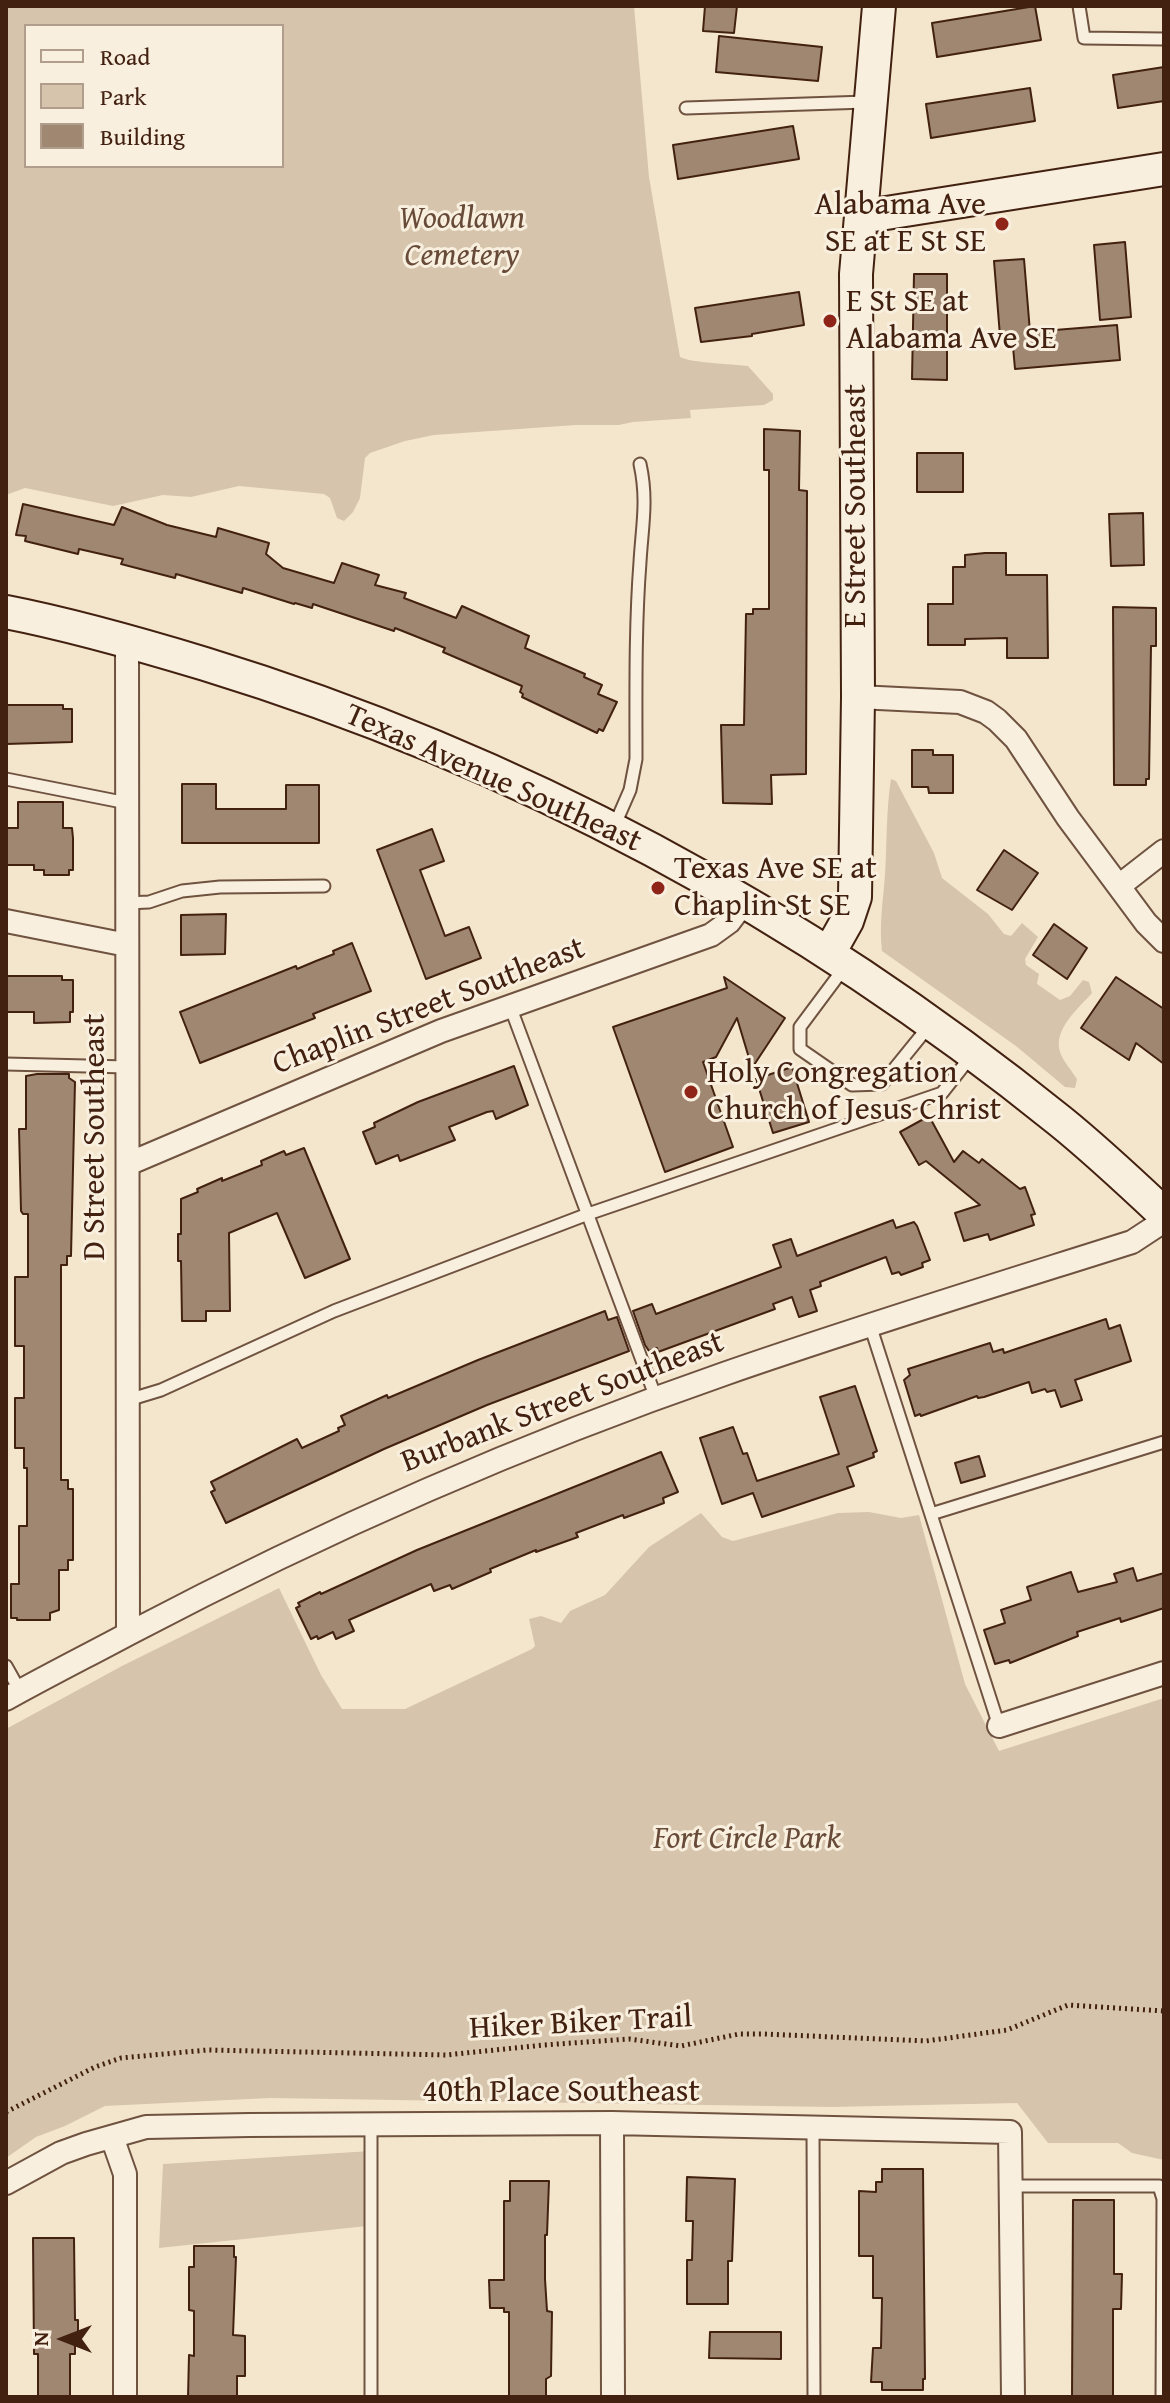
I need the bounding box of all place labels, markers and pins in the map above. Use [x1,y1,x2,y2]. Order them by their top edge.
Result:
place label: Alabama Ave SE at E St SE [814,187,986,262]
marker: Alabama Ave SE at E St SE [993,215,1011,233]
place label: E St SE at Alabama Ave SE [846,284,1056,359]
marker: E St SE at Alabama Ave SE [821,312,839,330]
place label: Texas Ave SE at Chaplin St SE [674,851,877,926]
marker: Texas Ave SE at Chaplin St SE [649,879,667,897]
place label: Holy Congregation Church of Jesus Christ [707,1055,1001,1130]
marker: Holy Congregation Church of Jesus Christ [682,1083,700,1101]

